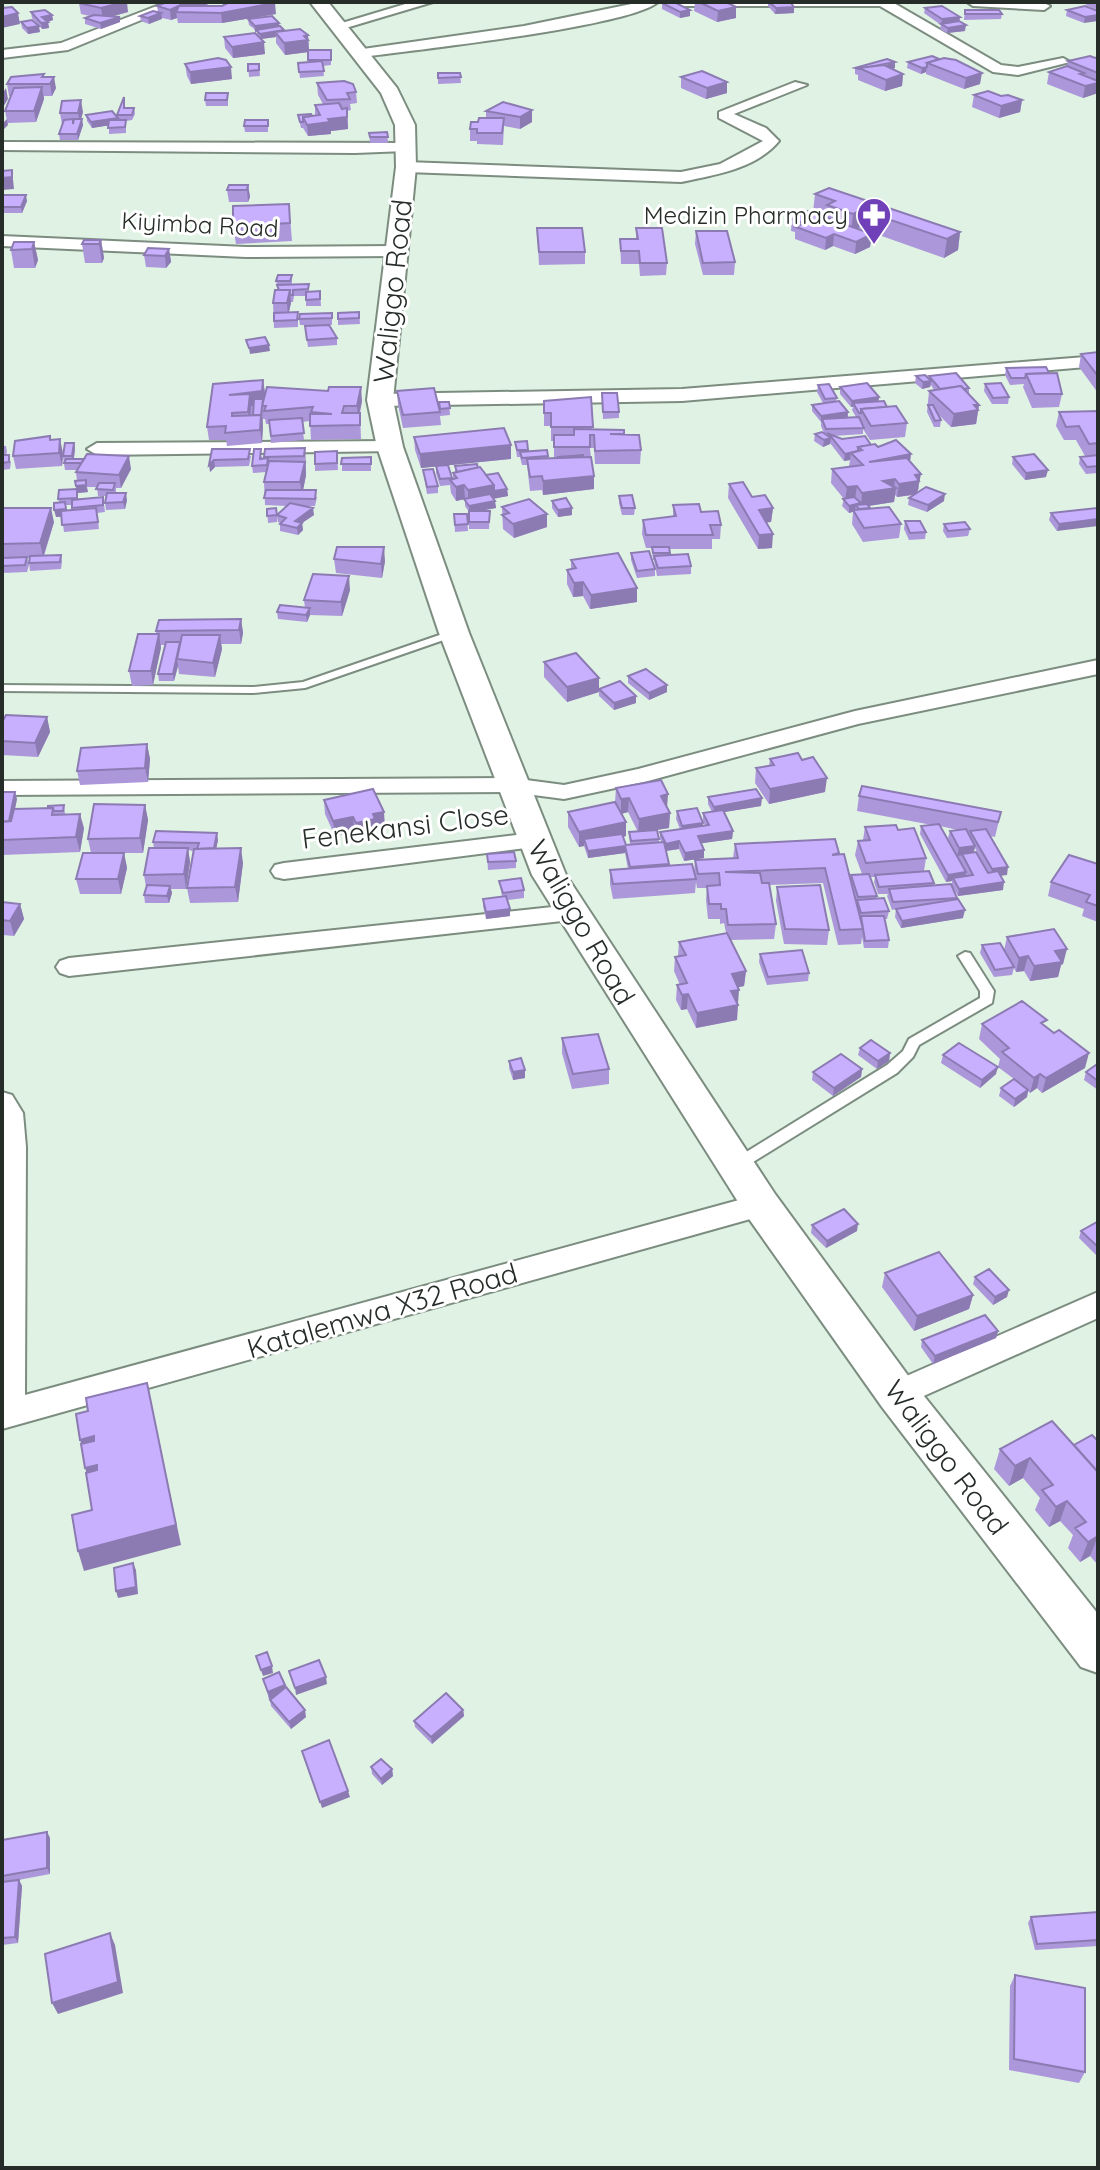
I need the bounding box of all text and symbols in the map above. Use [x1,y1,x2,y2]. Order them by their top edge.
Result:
pharmacy icon: Medizin Pharmacy [855,196,893,246]
street label: Waliggo Road [365,197,419,385]
place label: Medizin Pharmacy [644,200,848,230]
street label: Kiyimba Road [121,205,279,243]
street label: Fenekansi Close [299,796,511,856]
street label: Waliggo Road [521,833,643,1011]
street label: Katalemwa X32 Road [243,1255,521,1365]
street label: Waliggo Road [877,1373,1017,1541]

